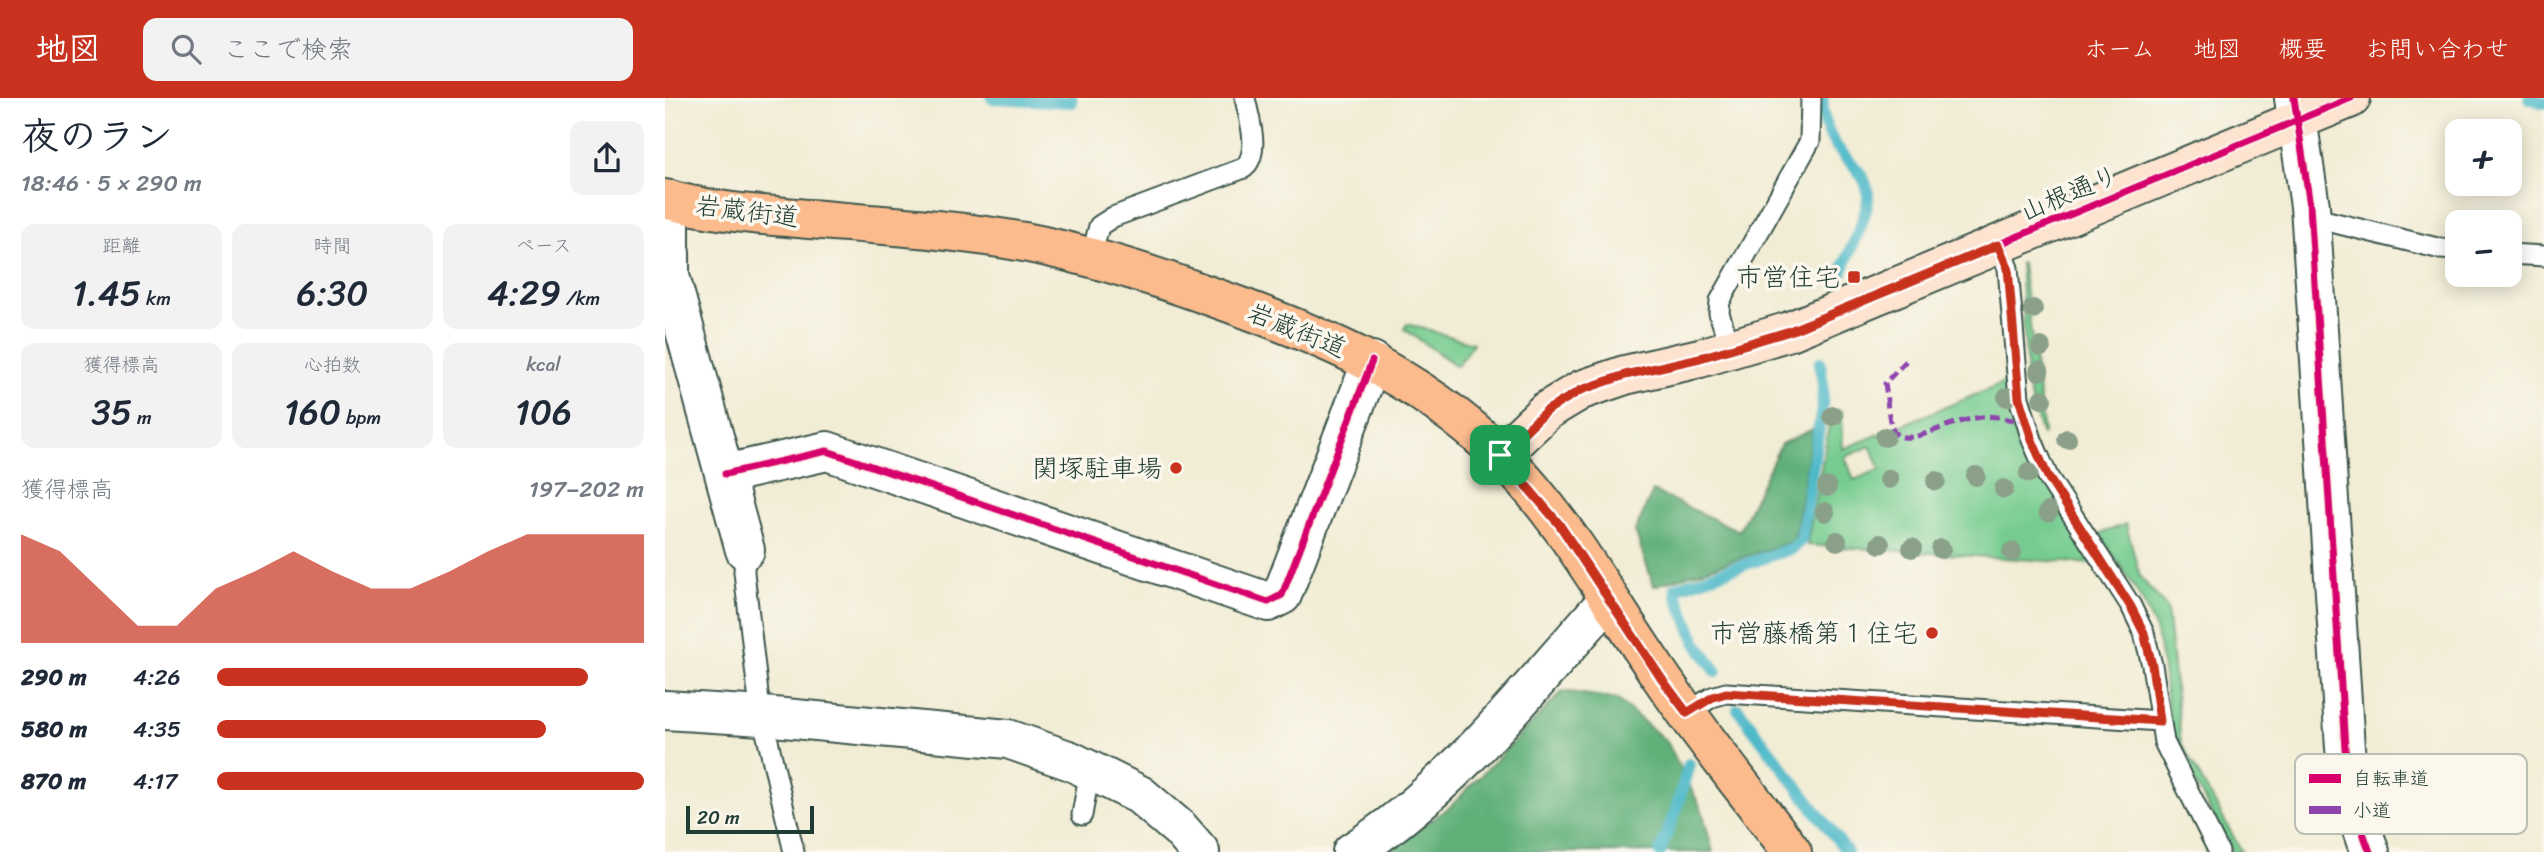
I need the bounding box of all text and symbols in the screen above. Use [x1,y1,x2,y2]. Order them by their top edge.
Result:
search box [143,18,633,81]
text: 地図 [35,20,101,78]
text: ここで検索 [223,26,353,72]
text: ホーム [2084,28,2155,70]
text: 地図 [2193,28,2241,70]
text: 概要 [2279,28,2327,70]
text: お問い合わせ [2365,28,2509,70]
icon: search [167,30,205,68]
text: 夜のラン [21,103,173,170]
map controls [2445,119,2522,287]
button: + [2445,119,2522,196]
button: share [570,121,644,195]
street label: 山根通り [2012,152,2126,234]
text: 18:46 · 5 × 290 m [21,163,202,204]
street label: 岩蔵街道 [693,182,801,240]
button: − [2445,210,2522,287]
text: 距離 [102,229,141,262]
text: 時間 [313,229,352,262]
text: ペース [516,229,571,262]
place label: 市営住宅 [1736,254,1840,300]
text: 1.45 [72,262,141,324]
text: 6:30 [297,262,368,324]
text: 4:29 [487,262,561,324]
marker: 市営住宅 [1846,269,1862,285]
text: km [141,282,171,315]
text: /km [561,282,600,315]
street label: 岩蔵街道 [1240,289,1354,371]
text: 獲得標高 [83,348,160,381]
text: 心拍数 [304,348,361,381]
text: kcal [526,348,561,381]
text: 35 [91,381,132,443]
text: 160 [284,381,341,443]
text: 106 [515,381,572,443]
text: m [132,401,152,434]
text: bpm [341,401,381,434]
pin [1470,425,1530,485]
icon: arrive [1481,436,1519,474]
place label: 関塚駐車場 [1032,445,1162,491]
marker: 関塚駐車場 [1168,460,1184,476]
text: 獲得標高 [21,469,113,510]
text: 197–202 m [529,469,644,510]
place label: 市営藤橋第１住宅 [1710,610,1918,656]
marker: 市営藤橋第１住宅 [1924,625,1940,641]
text: 290 m [21,657,87,698]
text: 4:26 [133,657,181,698]
text: 580 m [21,709,87,750]
text: 4:35 [133,709,181,750]
legend [2295,754,2527,834]
text: 870 m [21,761,86,802]
text: 4:17 [133,761,177,802]
text: 自転車道 [2353,762,2429,795]
text: 小道 [2353,794,2391,827]
text: 20 m [697,801,740,834]
scale bar [686,803,814,835]

